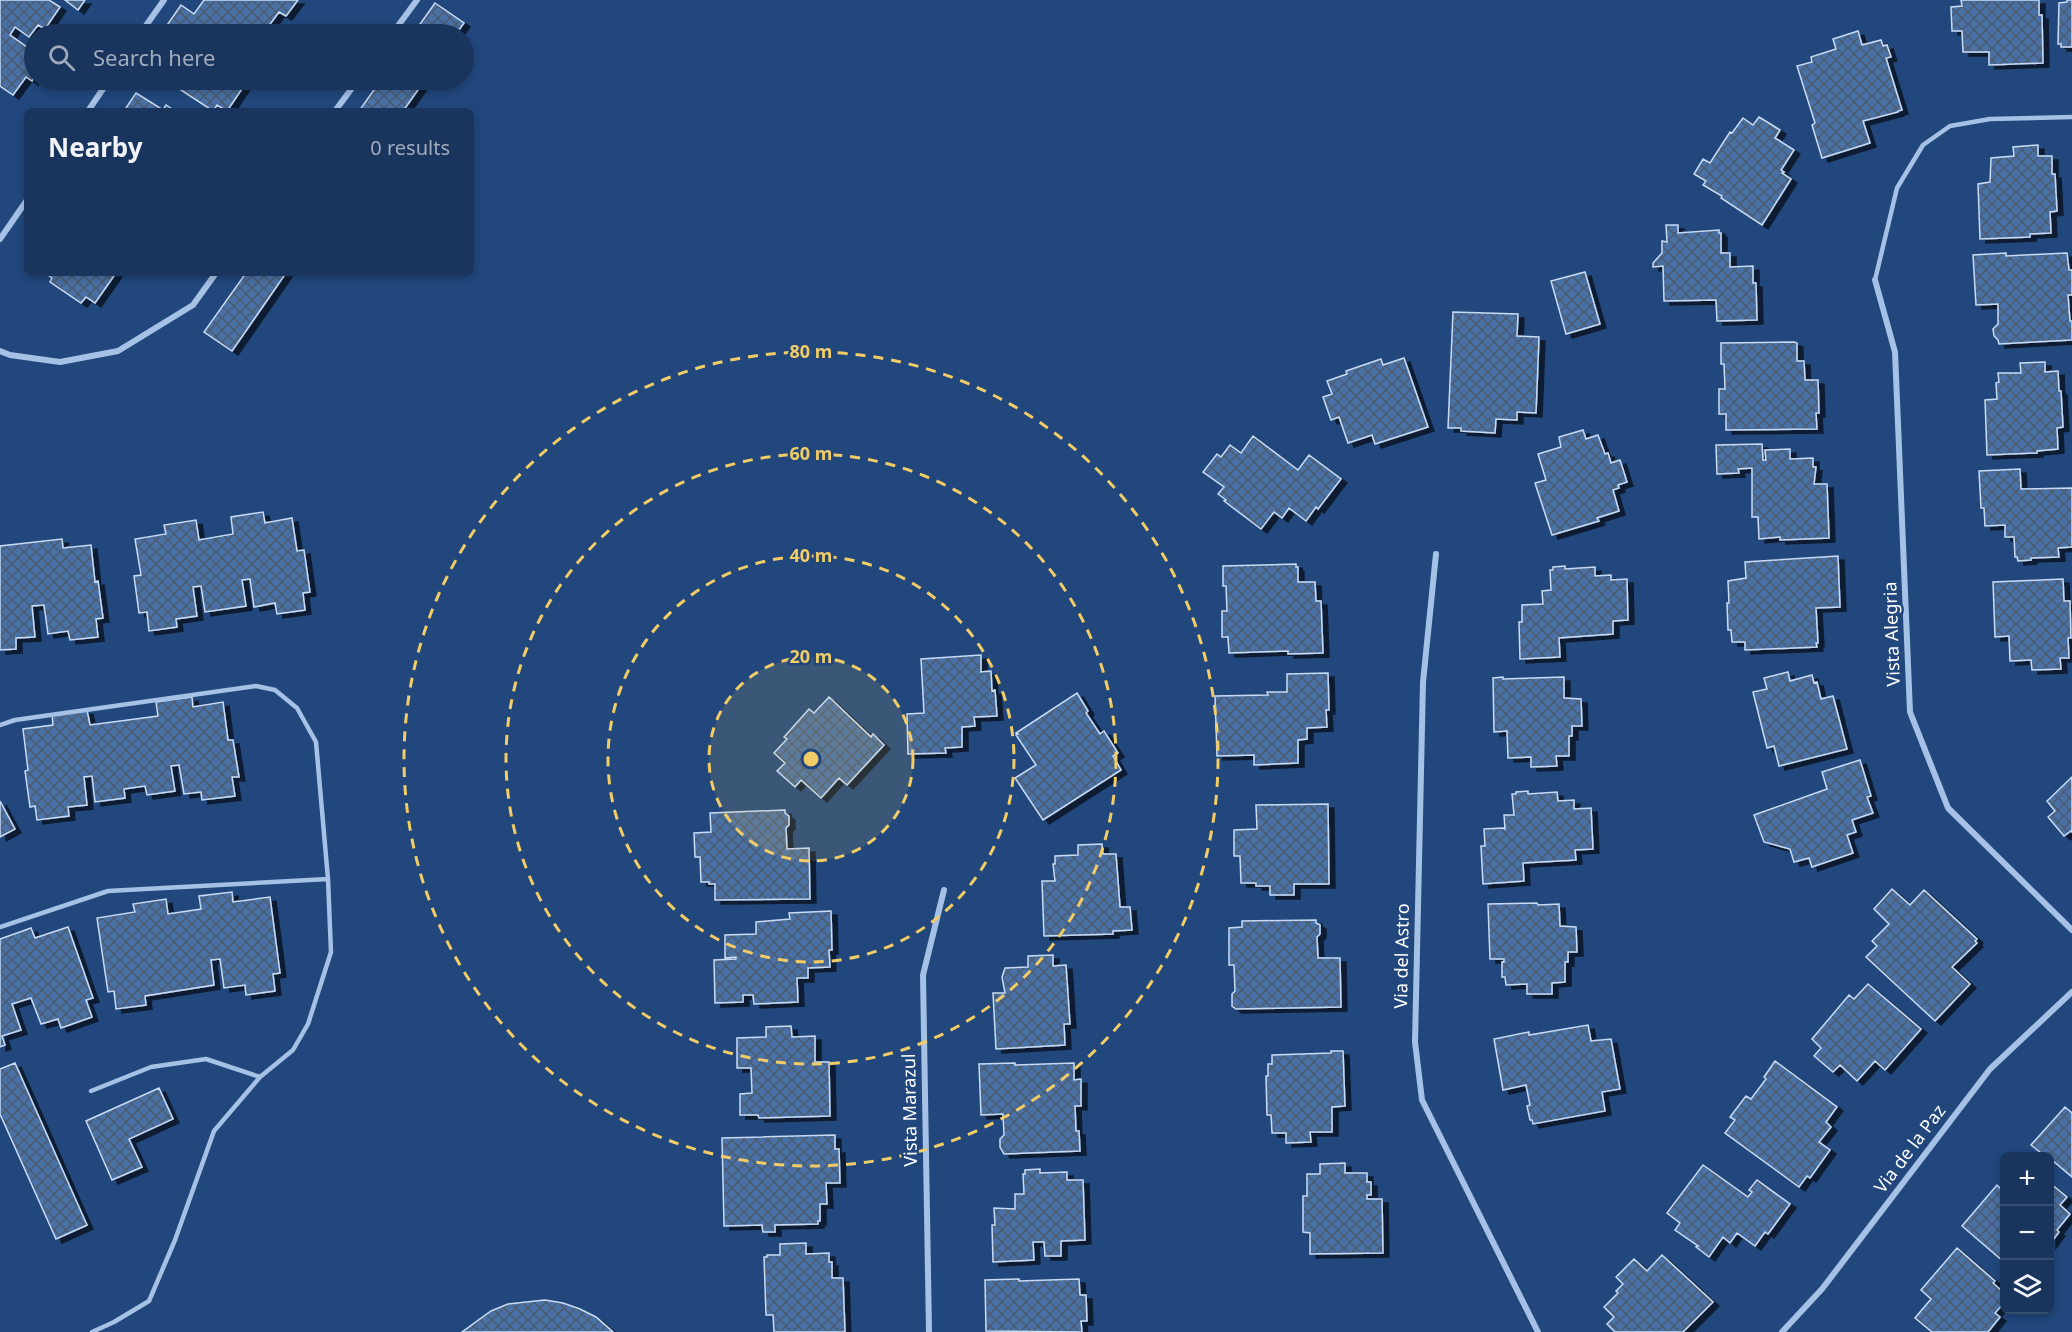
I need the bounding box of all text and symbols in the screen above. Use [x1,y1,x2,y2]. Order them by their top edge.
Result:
search box [24,24,474,90]
icon: search [45,41,78,74]
text: Search here [93,42,215,72]
text: Nearby [48,129,143,165]
text: 0 results [370,134,450,161]
text: 80 m [790,339,832,363]
text: 60 m [790,441,832,465]
text: 40 m [790,543,832,567]
street label: Vista Alegria [1877,581,1905,687]
text: 20 m [790,644,832,668]
centre of rings [801,749,821,769]
street label: Via del Astro [1388,903,1414,1009]
street label: Vista Marazul [896,1053,922,1167]
street label: Via de la Paz [1868,1099,1950,1198]
map controls [2000,1152,2054,1314]
button: + [2000,1152,2054,1206]
button: − [2000,1206,2054,1260]
button: layers [2000,1260,2054,1314]

